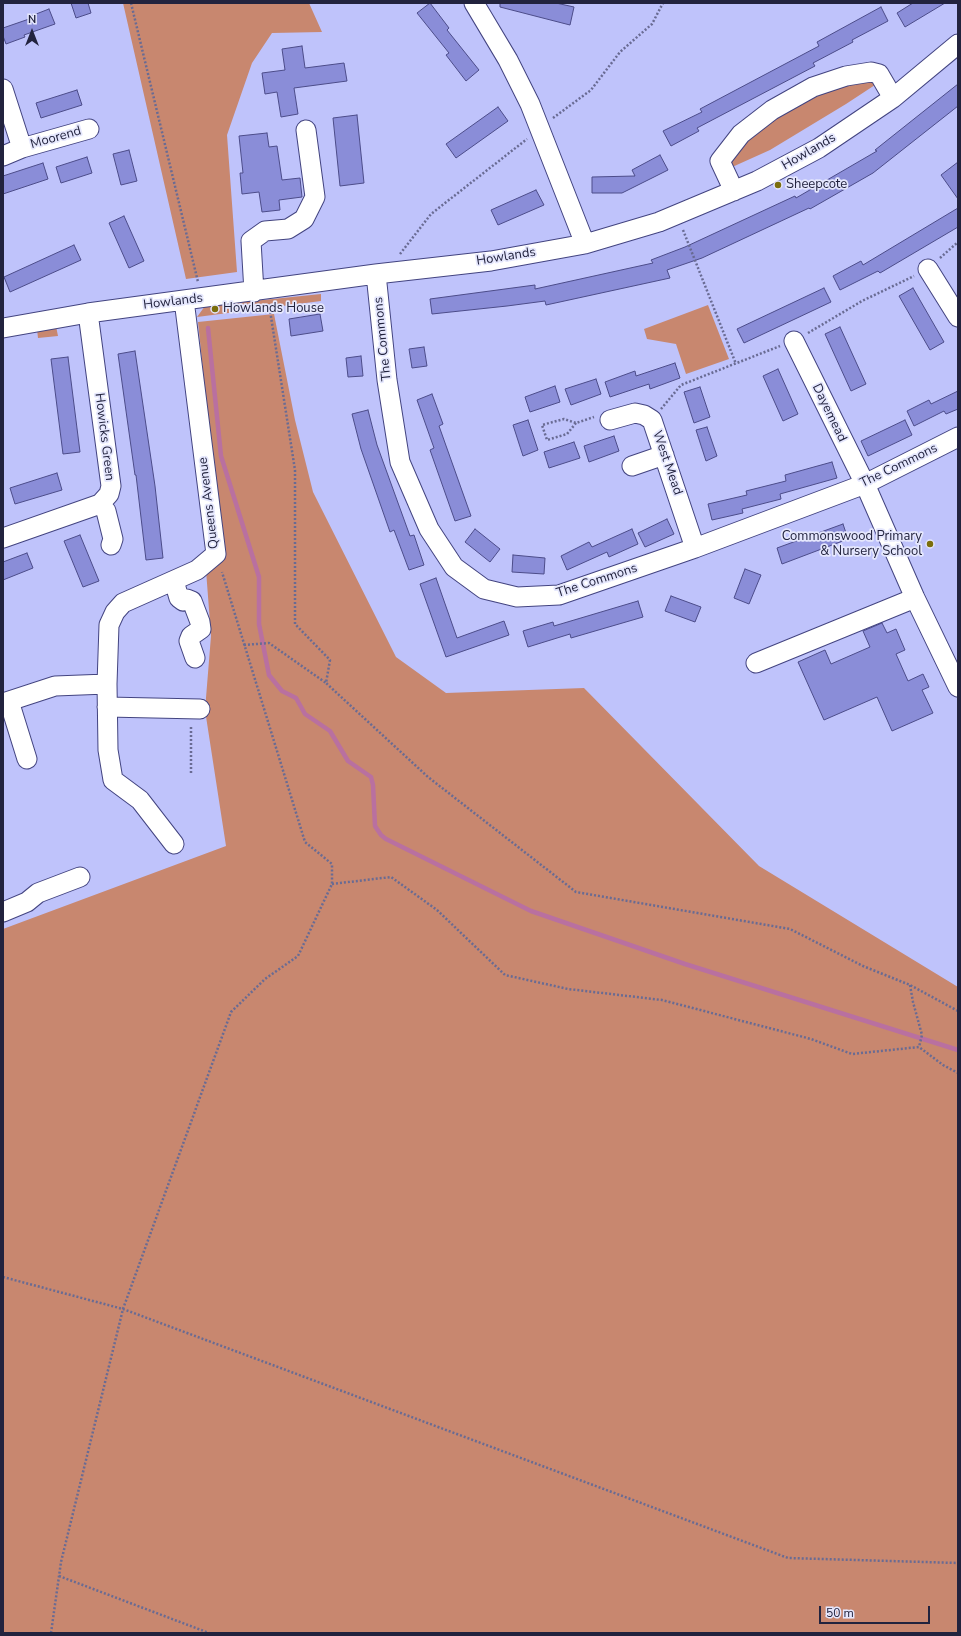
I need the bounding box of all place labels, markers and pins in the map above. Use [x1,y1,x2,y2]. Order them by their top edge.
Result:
place label: Sheepcote [786,177,847,193]
marker: Sheepcote [773,180,783,190]
place label: Howlands House [223,301,324,317]
marker: Howlands House [210,304,220,314]
place label: Commonswood Primary & Nursery School [782,529,922,560]
marker: Commonswood Primary & Nursery School [925,539,935,549]

